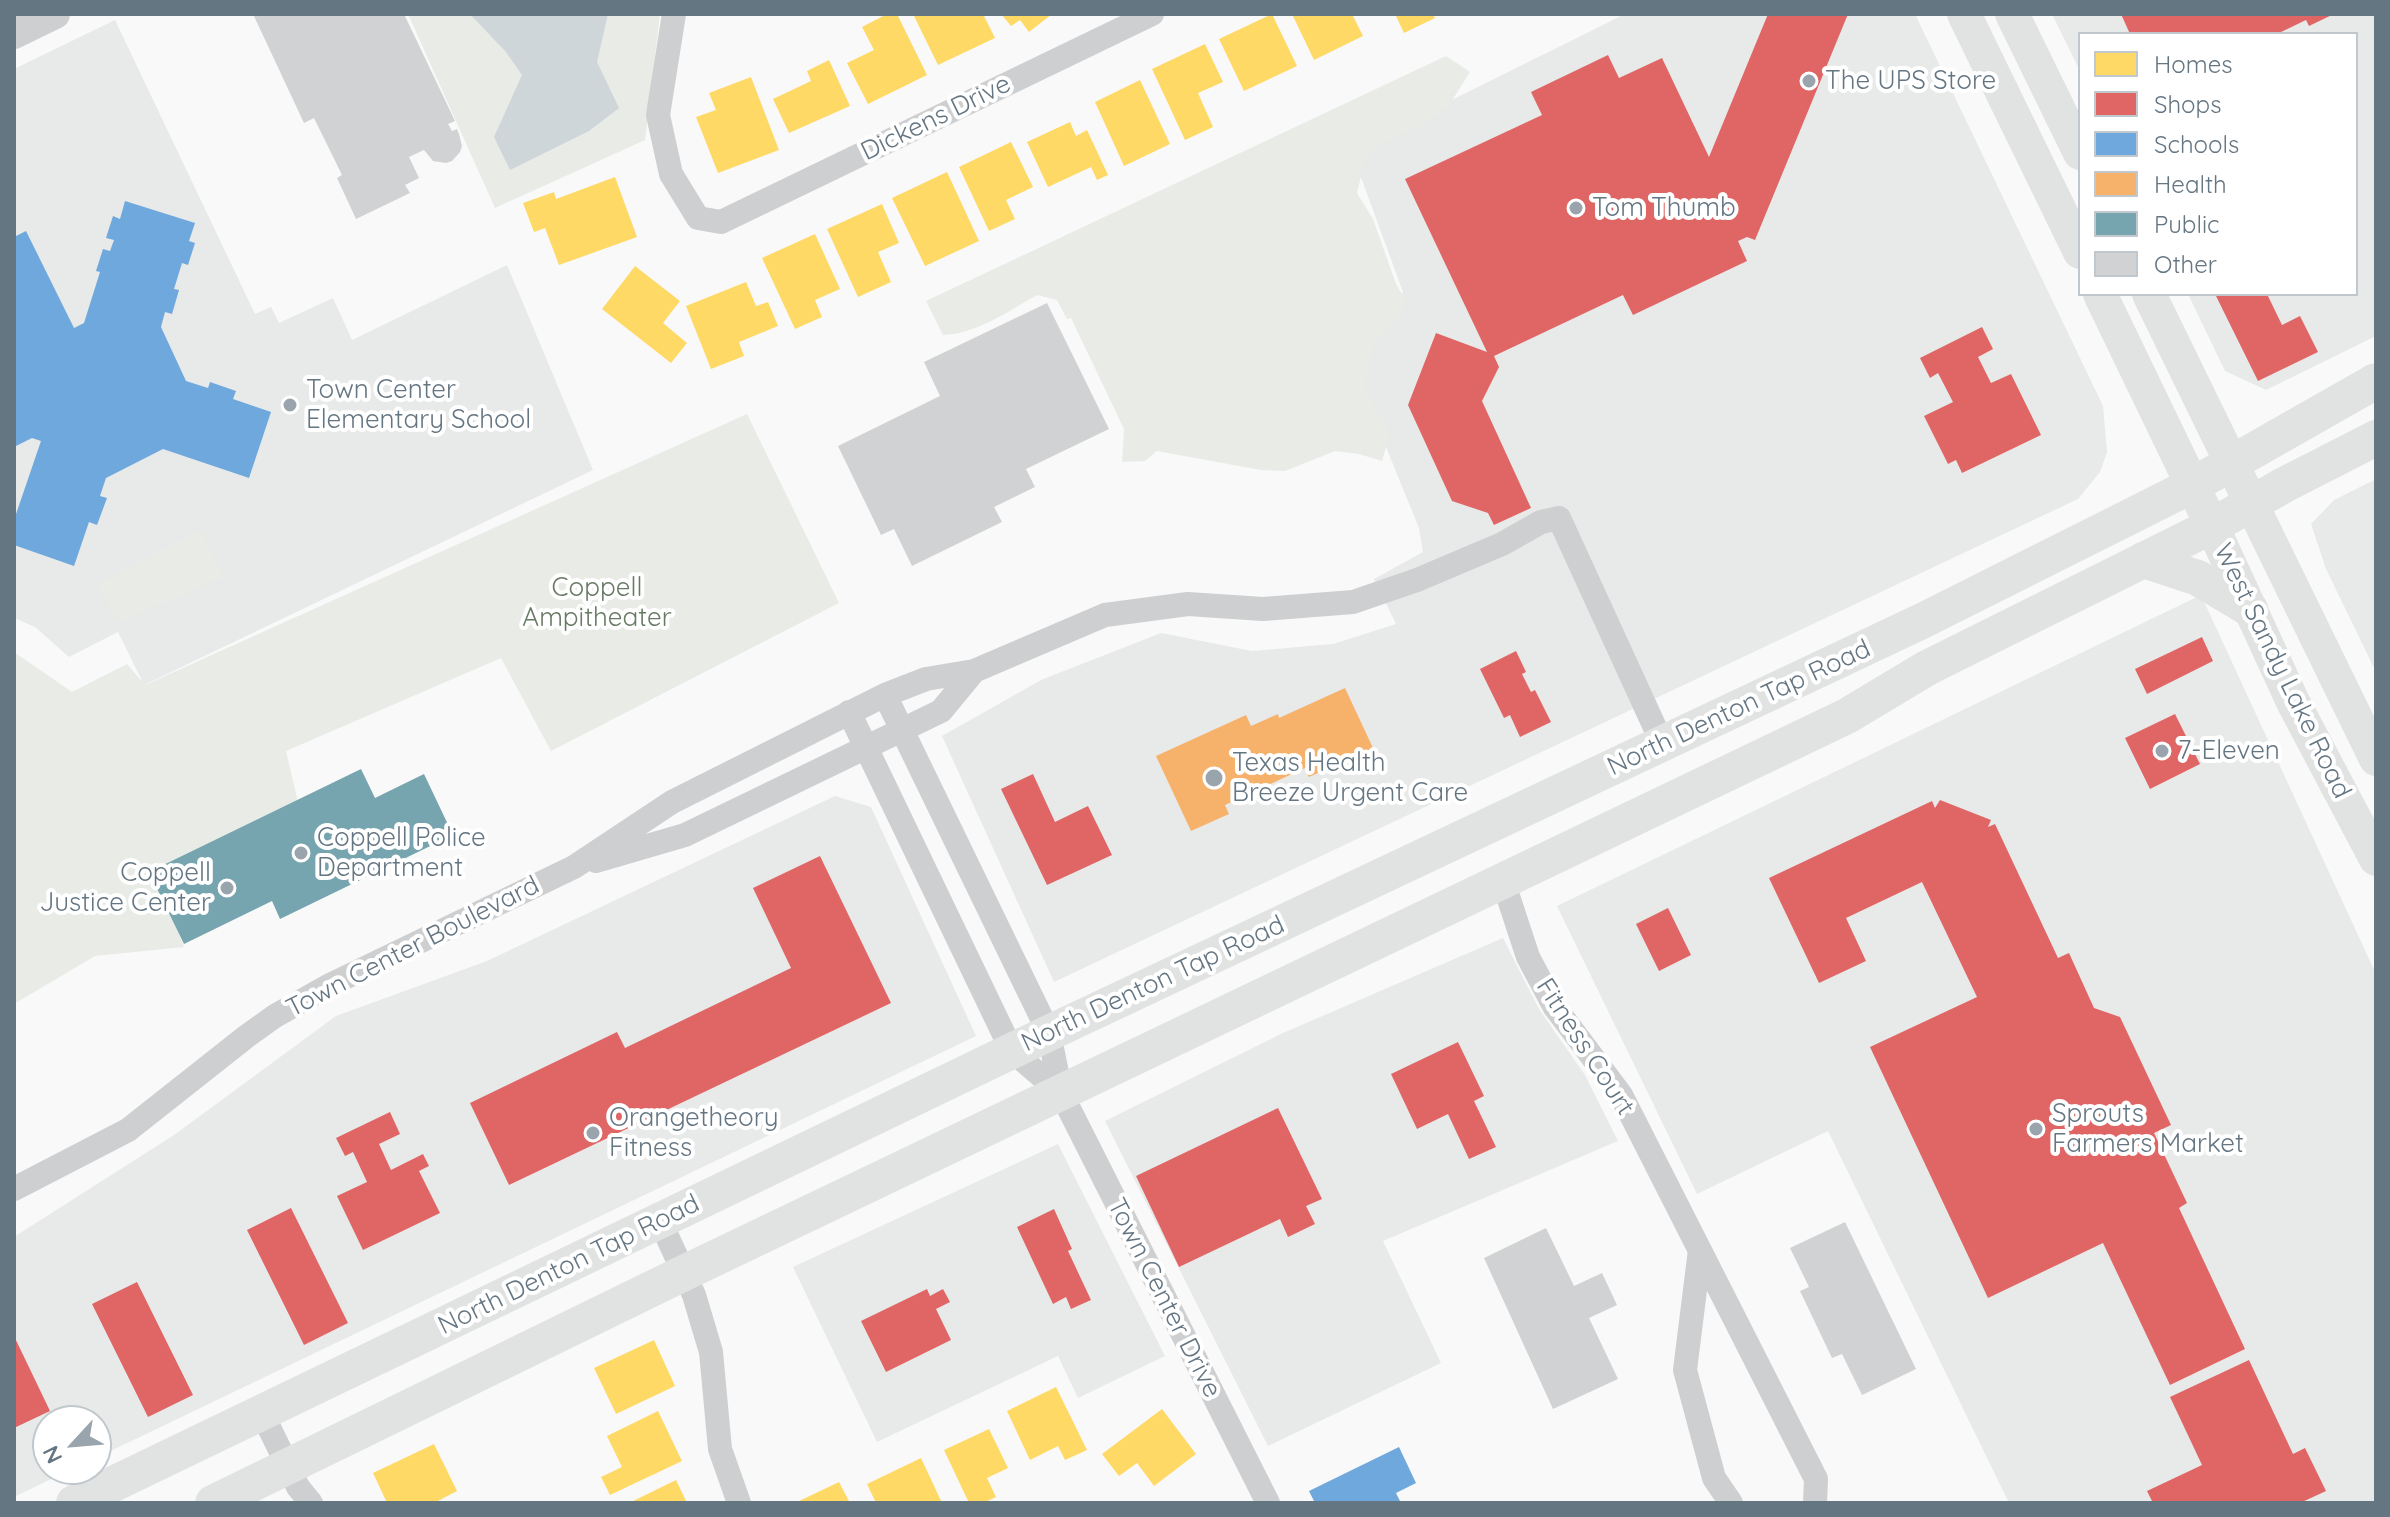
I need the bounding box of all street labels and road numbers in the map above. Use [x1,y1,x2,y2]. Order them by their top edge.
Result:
street label: Dickens Drive [856,68,1016,168]
street label: West Sandy Lake Road [2207,538,2357,804]
street label: North Denton Tap Road [1602,633,1876,783]
street label: Town Center Boulevard [281,870,545,1024]
street label: North Denton Tap Road [1016,909,1290,1059]
street label: Fitness Court [1529,973,1641,1121]
street label: North Denton Tap Road [433,1188,705,1342]
street label: Town Center Drive [1100,1193,1228,1403]

